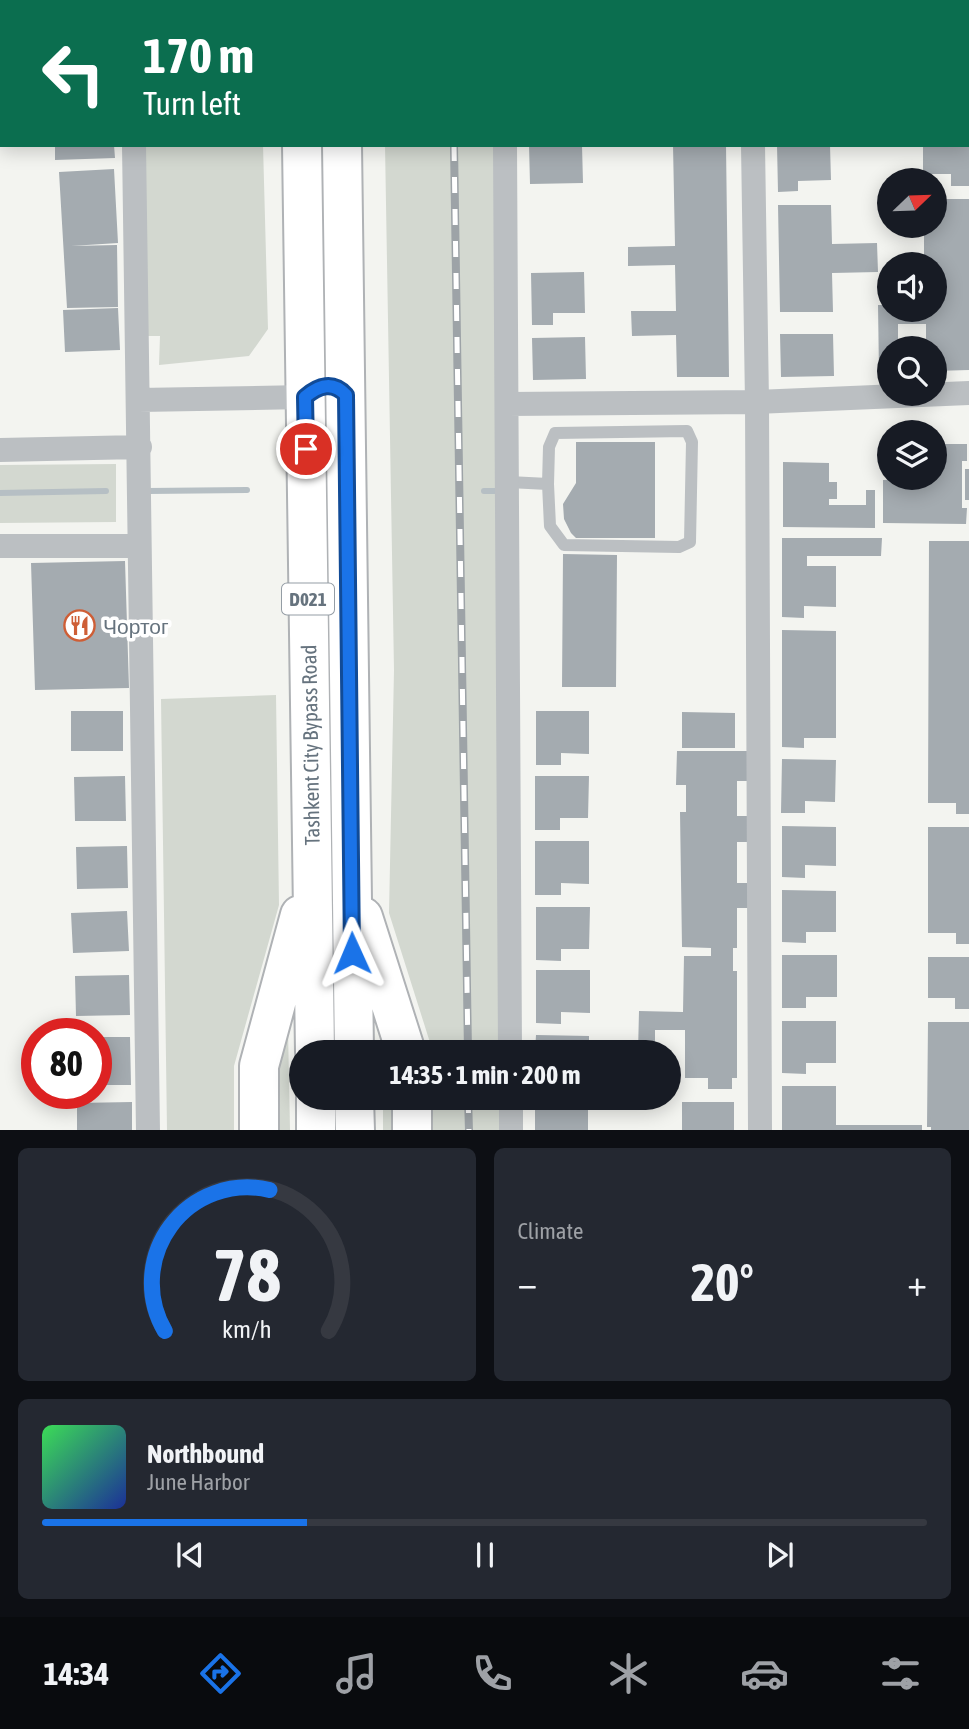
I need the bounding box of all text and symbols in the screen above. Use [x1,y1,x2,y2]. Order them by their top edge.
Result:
text: 170 m [143,27,254,83]
icon: left [28,28,119,119]
text: Turn left [143,85,241,122]
north arrow [877,168,947,238]
map controls [877,168,947,490]
button: sound [877,252,947,322]
button: search [877,336,947,406]
pin [276,419,336,479]
button: layers [877,420,947,490]
icon: arrive [287,430,325,468]
road number: D021 [282,584,334,614]
restaurant icon: Чортог [63,609,97,643]
place label: Чортог [103,614,169,638]
street label: Tashkent City Bypass Road [296,645,324,845]
position arrow [315,916,389,990]
speed limit sign: 80 [21,1018,112,1109]
text: 14:35 · 1 min · 200 m [390,1060,580,1090]
text: Climate [518,1218,583,1244]
text: 78 [213,1233,281,1316]
text: 20° [691,1252,754,1312]
text: − [518,1261,537,1304]
text: + [907,1261,927,1304]
text: km/h [222,1314,272,1342]
text: Northbound [147,1439,264,1469]
text: June Harbor [147,1469,250,1495]
icon: previous [171,1536,209,1574]
icon: pause [466,1536,504,1574]
icon: next [761,1536,799,1574]
icon: directions [196,1649,245,1698]
icon: music [332,1649,381,1698]
icon: phone [468,1649,517,1698]
icon: climate [604,1649,653,1698]
icon: car [740,1649,789,1698]
icon: filters [876,1649,925,1698]
text: 14:34 [44,1655,109,1692]

